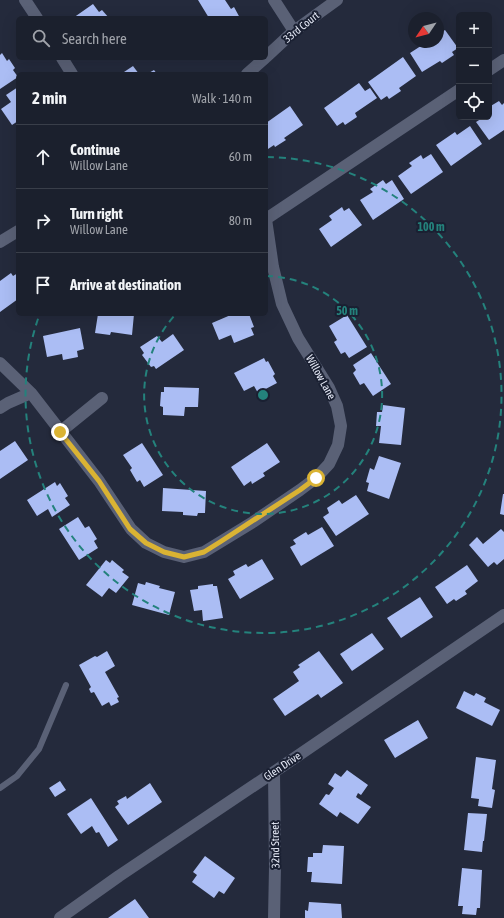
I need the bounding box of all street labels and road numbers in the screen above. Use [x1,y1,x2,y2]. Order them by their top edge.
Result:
street label: 33rd Court [281,9,321,45]
street label: Willow Lane [304,353,338,401]
street label: Glen Drive [261,749,303,783]
street label: 32nd Street [269,822,281,868]

